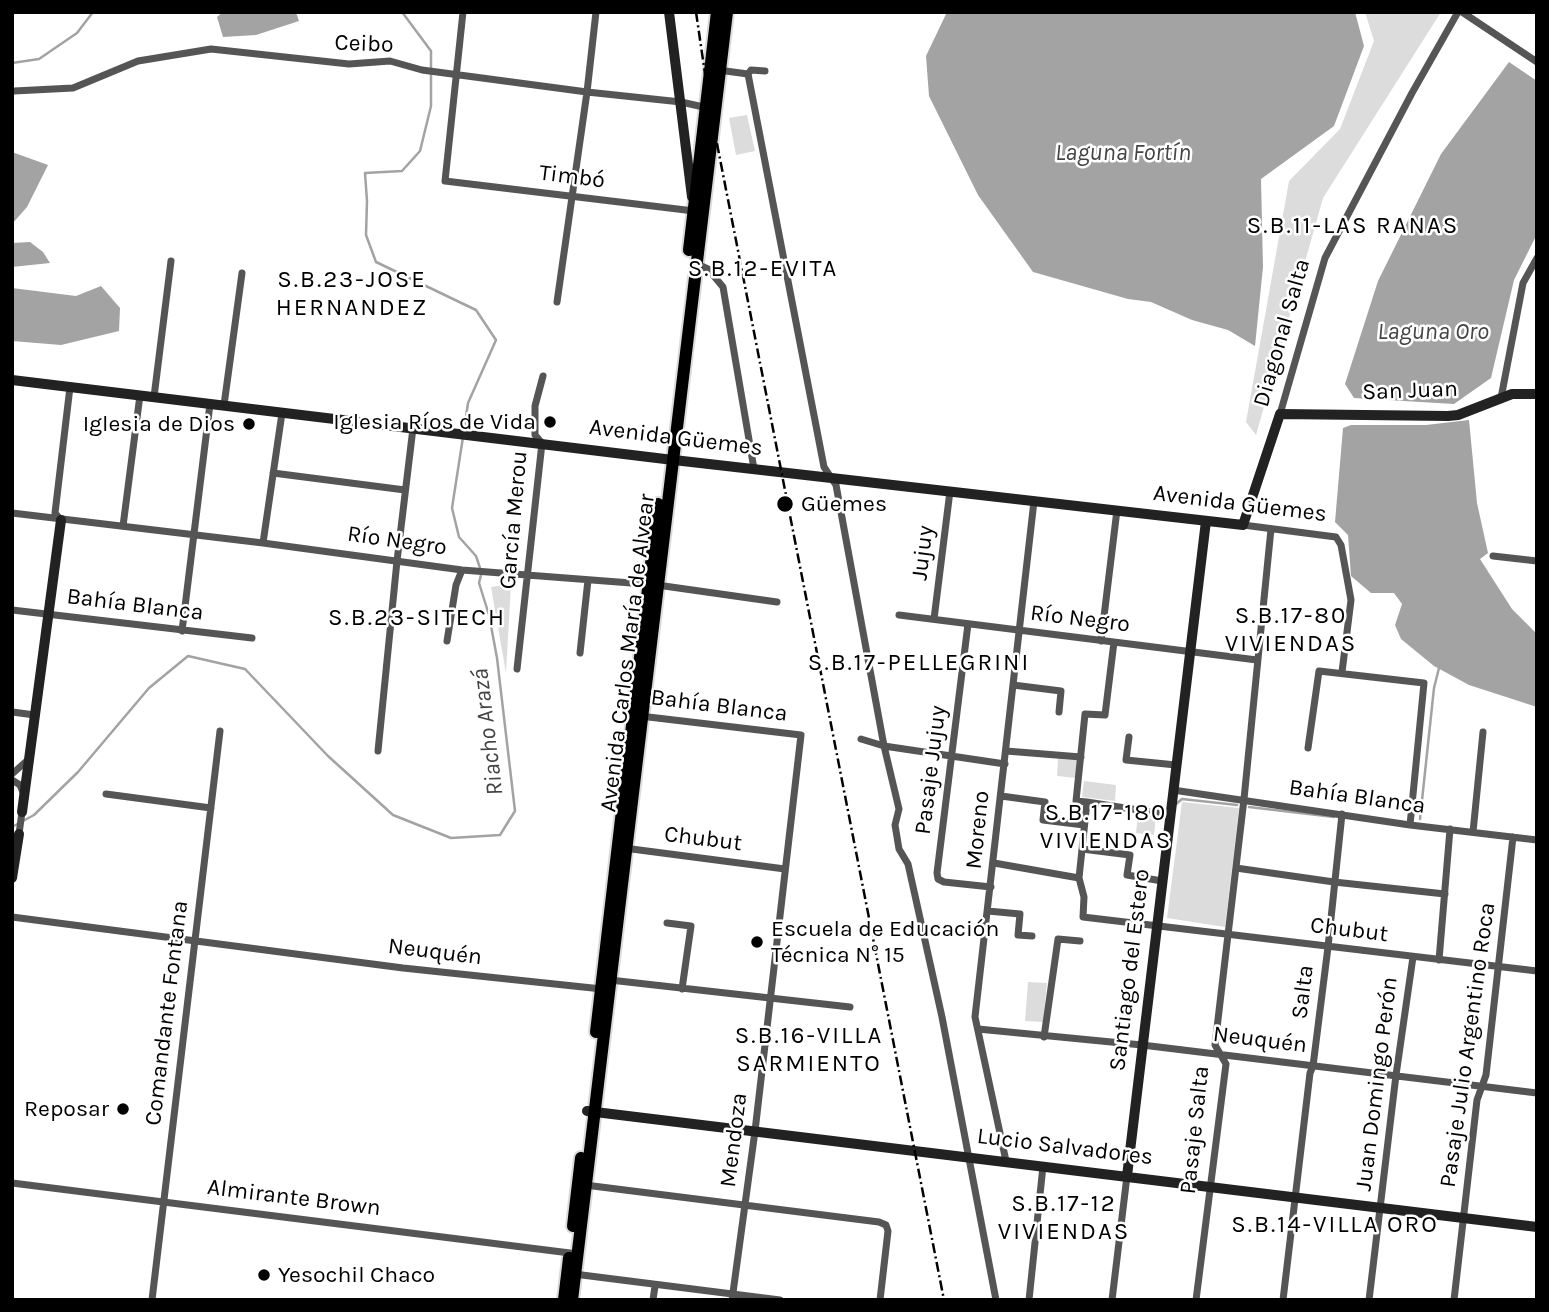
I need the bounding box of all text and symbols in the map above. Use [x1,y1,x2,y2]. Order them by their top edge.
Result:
street label: Ceibo [334,29,394,59]
water label: Laguna Fortín [1055,139,1191,167]
street label: Timbó [538,159,606,195]
district label: S.B.11-LAS RANAS [1249,212,1457,240]
district label: S.B.12-EVITA [689,255,837,283]
street label: Diagonal Salta [1248,256,1316,410]
district label: S.B.23-JOSE HERNANDEZ [277,266,427,322]
water label: Laguna Oro [1377,318,1489,346]
street label: San Juan [1362,376,1458,406]
place label: Iglesia Ríos de Vida [333,408,536,436]
place label: Iglesia de Dios [83,410,235,438]
marker: Iglesia Ríos de Vida [542,414,558,430]
street label: Avenida Güemes [588,414,764,462]
marker: Iglesia de Dios [241,416,257,432]
street label: García Merou [494,450,534,590]
street label: Avenida Güemes [1152,480,1328,528]
place label: Güemes [801,490,887,518]
street label: Avenida Carlos María de Alvear [595,492,661,814]
marker: Güemes [775,494,795,514]
street label: Río Negro [345,520,449,562]
street label: Jujuy [906,524,940,582]
street label: Bahía Blanca [65,583,205,627]
street label: Río Negro [1029,599,1131,639]
district label: S.B.17-80 VIVIENDAS [1226,602,1356,658]
district label: S.B.23-SITECH [330,604,504,632]
district label: S.B.17-PELLEGRINI [810,649,1028,677]
water label: Riacho Arazá [466,667,510,797]
street label: Bahía Blanca [649,684,789,728]
street label: Pasaje Jujuy [909,704,953,836]
street label: Bahía Blanca [1287,774,1427,820]
street label: Moreno [960,789,996,871]
district label: S.B.17-180 VIVIENDAS [1041,799,1171,855]
street label: Chubut [663,821,743,857]
street label: Santiago del Estero [1104,867,1156,1073]
street label: Comandante Fontana [139,899,195,1127]
street label: Pasaje Julio Argentino Roca [1434,901,1502,1189]
street label: Chubut [1309,912,1389,948]
place label: Escuela de Educación Técnica N° 15 [771,915,999,969]
street label: Neuquén [386,933,484,971]
marker: Escuela de Educación Técnica N° 15 [749,934,765,950]
street label: Salta [1286,963,1320,1021]
street label: Juan Domingo Perón [1350,975,1404,1193]
street label: Neuquén [1211,1021,1309,1059]
district label: S.B.16-VILLA SARMIENTO [736,1022,882,1078]
street label: Pasaje Salta [1175,1064,1215,1196]
street label: Mendoza [715,1091,753,1189]
place label: Reposar [24,1095,109,1123]
marker: Reposar [115,1101,131,1117]
street label: Lucio Salvadores [975,1123,1155,1171]
street label: Almirante Brown [206,1174,382,1222]
district label: S.B.17-12 VIVIENDAS [999,1190,1129,1246]
district label: S.B.14-VILLA ORO [1233,1211,1437,1239]
place label: Yesochil Chaco [278,1261,435,1289]
marker: Yesochil Chaco [256,1267,272,1283]

